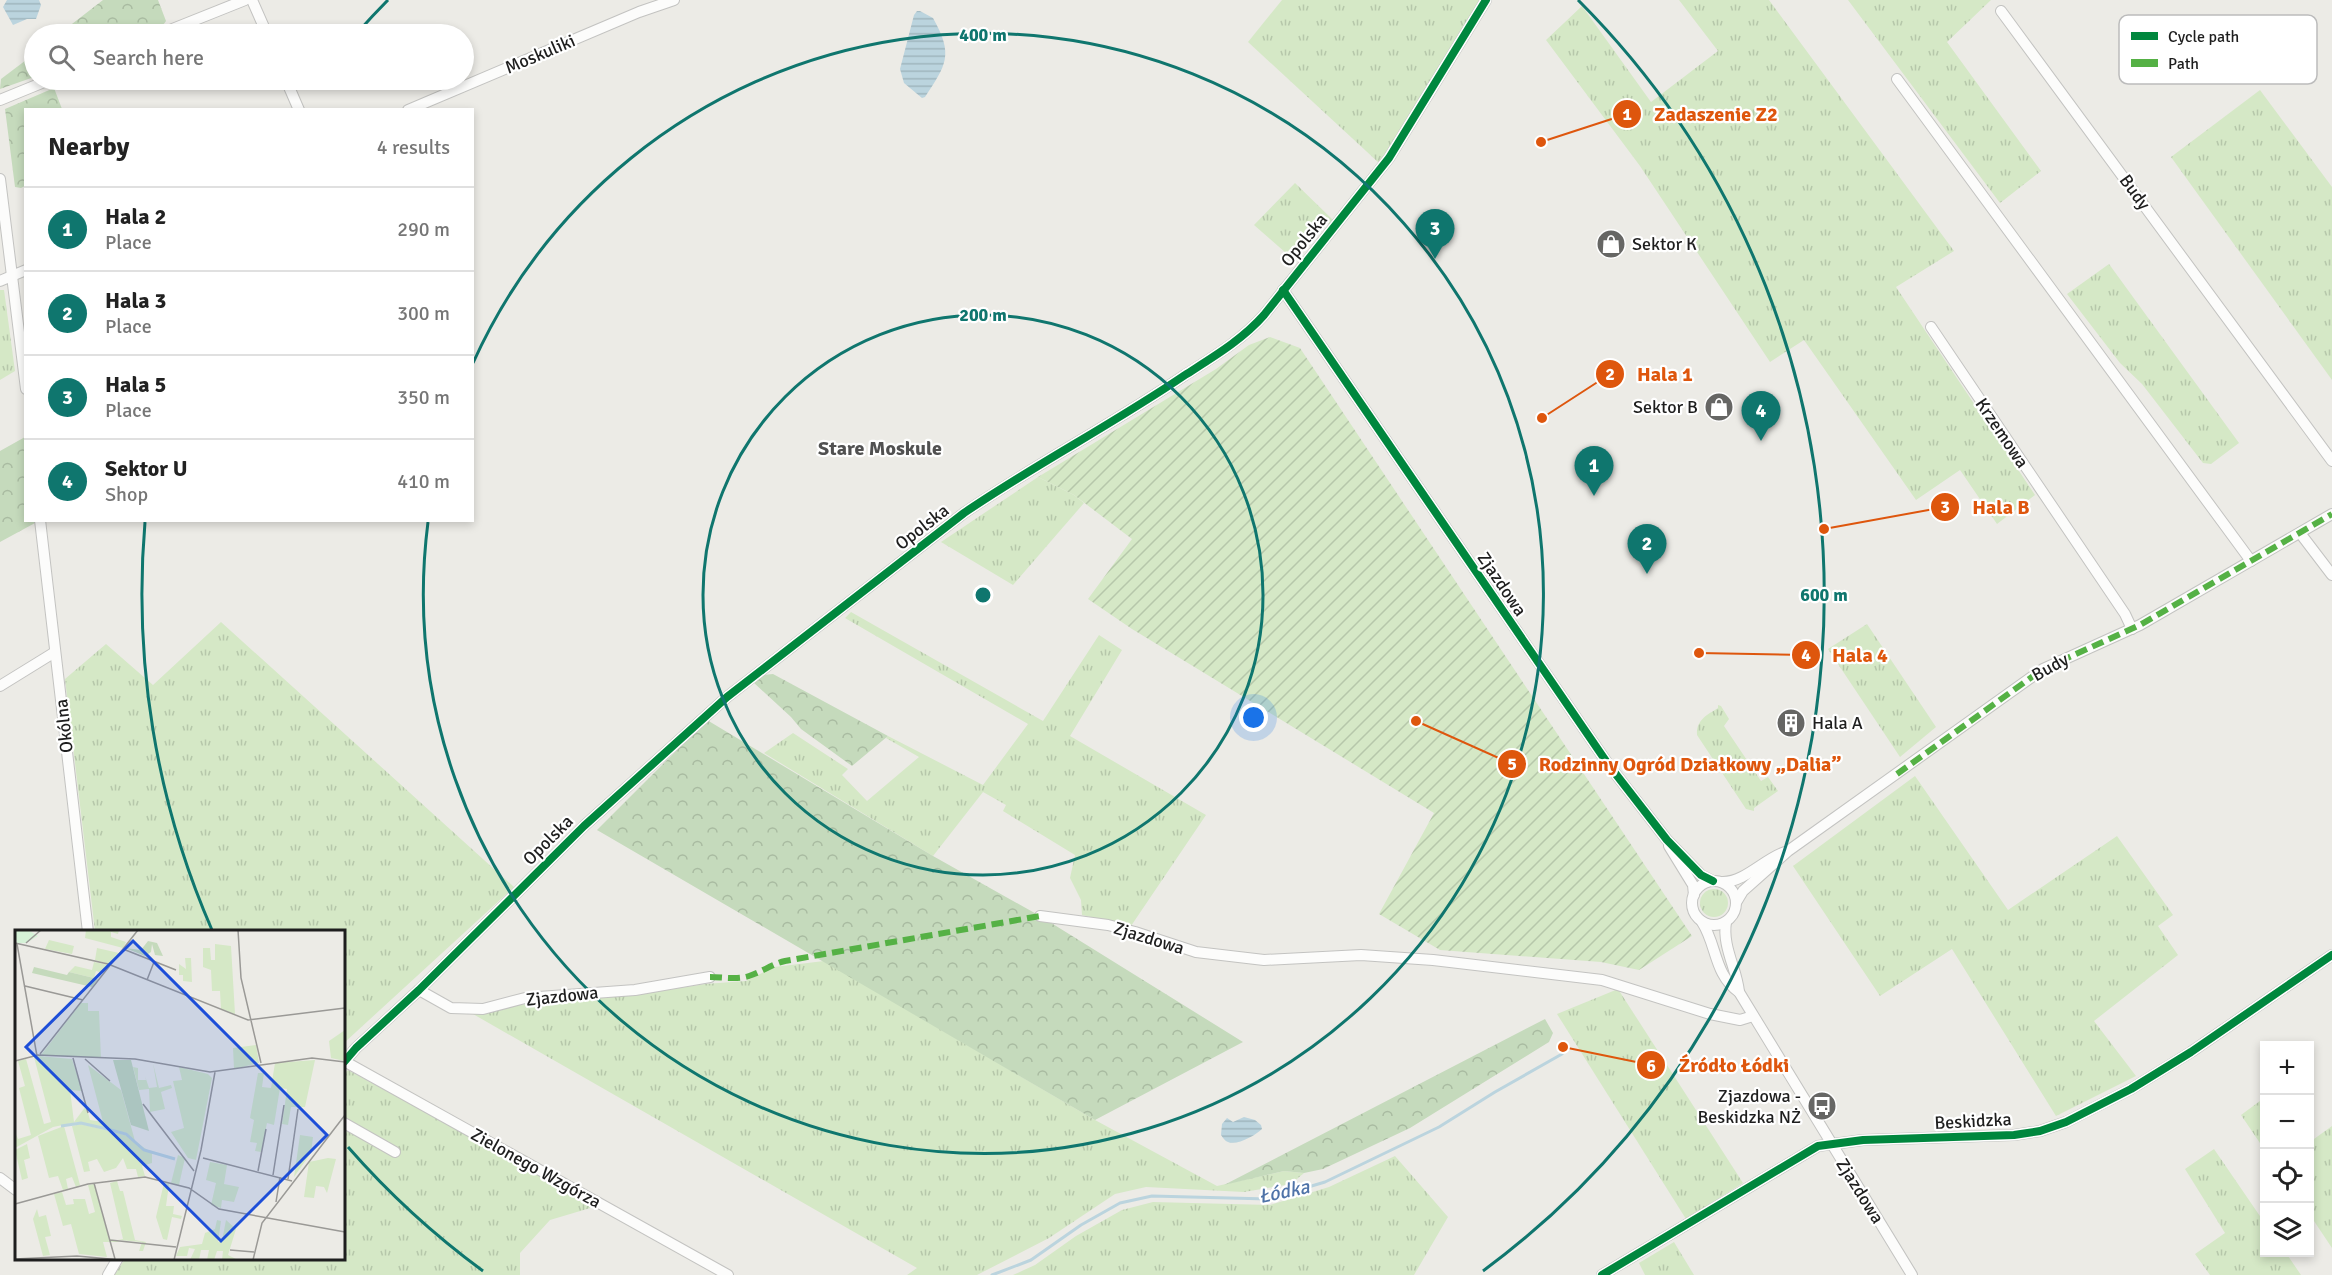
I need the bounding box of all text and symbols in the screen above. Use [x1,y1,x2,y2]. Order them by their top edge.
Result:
legend [2119,15,2317,84]
search box [24,24,474,90]
text: 400 m [959,24,1007,46]
text: Cycle path [2168,27,2239,47]
street label: Moskuliki [502,29,578,79]
icon: search [45,41,78,74]
text: Search here [93,44,204,71]
text: Path [2168,54,2199,74]
callout: Zadaszenie Z2 [1612,95,1790,133]
text: Zadaszenie Z2 [1654,102,1778,127]
text: 1 [1622,103,1632,125]
text: Nearby [48,131,129,163]
text: 4 results [377,135,450,160]
street label: Budy [2115,170,2156,215]
text: Hala 2 [105,203,166,230]
street label: Opolska [1276,209,1332,271]
pin: 3 [1416,210,1454,259]
text: 1 [62,217,73,242]
text: 290 m [397,217,450,242]
shop icon: Sektor K [1595,228,1627,260]
text: Place [105,230,152,255]
place label: Sektor K [1632,233,1697,255]
text: Hala 3 [105,287,166,314]
text: 2 [62,301,73,326]
text: 300 m [397,301,450,326]
text: 200 m [959,304,1007,326]
text: Place [105,314,152,339]
callout: Hala 1 [1595,355,1705,393]
text: Hala 1 [1637,362,1693,387]
text: 2 [1605,363,1615,385]
text: Hala 5 [105,371,166,398]
text: 3 [62,385,73,410]
text: 350 m [397,385,450,410]
shop icon: Sektor B [1703,391,1735,423]
pin: 4 [1742,392,1780,441]
street label: Krzemowa [1971,394,2033,472]
place label: Sektor B [1633,396,1698,418]
text: Place [105,398,152,423]
district label: Stare Moskule [818,436,942,461]
pin: 1 [1574,446,1614,496]
text: Sektor U [105,455,188,482]
text: 4 [62,469,73,494]
text: 410 m [397,469,450,494]
text: Shop [105,482,148,507]
callout: Hala B [1930,488,2041,526]
text: Hala B [1972,495,2030,520]
text: 3 [1940,496,1950,518]
street label: Opolska [891,499,953,555]
pin: 2 [1628,524,1666,574]
street label: Zjazdowa [1473,548,1531,620]
text: 600 m [1800,584,1848,606]
centre of rings [973,585,993,605]
callout: Hala 4 [1791,636,1900,674]
text: Hala 4 [1832,643,1888,668]
text: 4 [1801,644,1811,666]
street label: Budy [2028,648,2073,686]
street label: Okólna [50,698,78,754]
your location [1239,703,1268,732]
building icon: Hala A [1775,707,1807,739]
place label: Hala A [1812,712,1863,734]
callout: Rodzinny Ogród Działkowy „Dalia” [1497,745,1853,783]
text: Rodzinny Ogród Działkowy „Dalia” [1539,752,1841,777]
text: 5 [1507,753,1517,775]
street label: Opolska [518,810,578,870]
street label: Zjazdowa [1111,917,1187,959]
inset map [15,930,345,1260]
street label: Zjazdowa [525,981,599,1011]
map controls [2260,1041,2314,1257]
button: + [2260,1041,2314,1095]
callout: Źródło Łódki [1636,1046,1801,1084]
text: Źródło Łódki [1679,1053,1789,1078]
text: 6 [1646,1055,1656,1077]
place label: Zjazdowa - Beskidzka NŻ [1697,1085,1801,1128]
bus stop icon: Zjazdowa - Beskidzka NŻ [1806,1090,1838,1122]
button: − [2260,1095,2314,1149]
street label: Beskidzka [1934,1108,2012,1134]
street label: Zielonego Wzgórza [467,1123,605,1213]
button: locate [2260,1149,2314,1203]
street label: Zjazdowa [1831,1154,1889,1228]
water label: Łódka [1256,1174,1313,1209]
button: layers [2260,1203,2314,1257]

